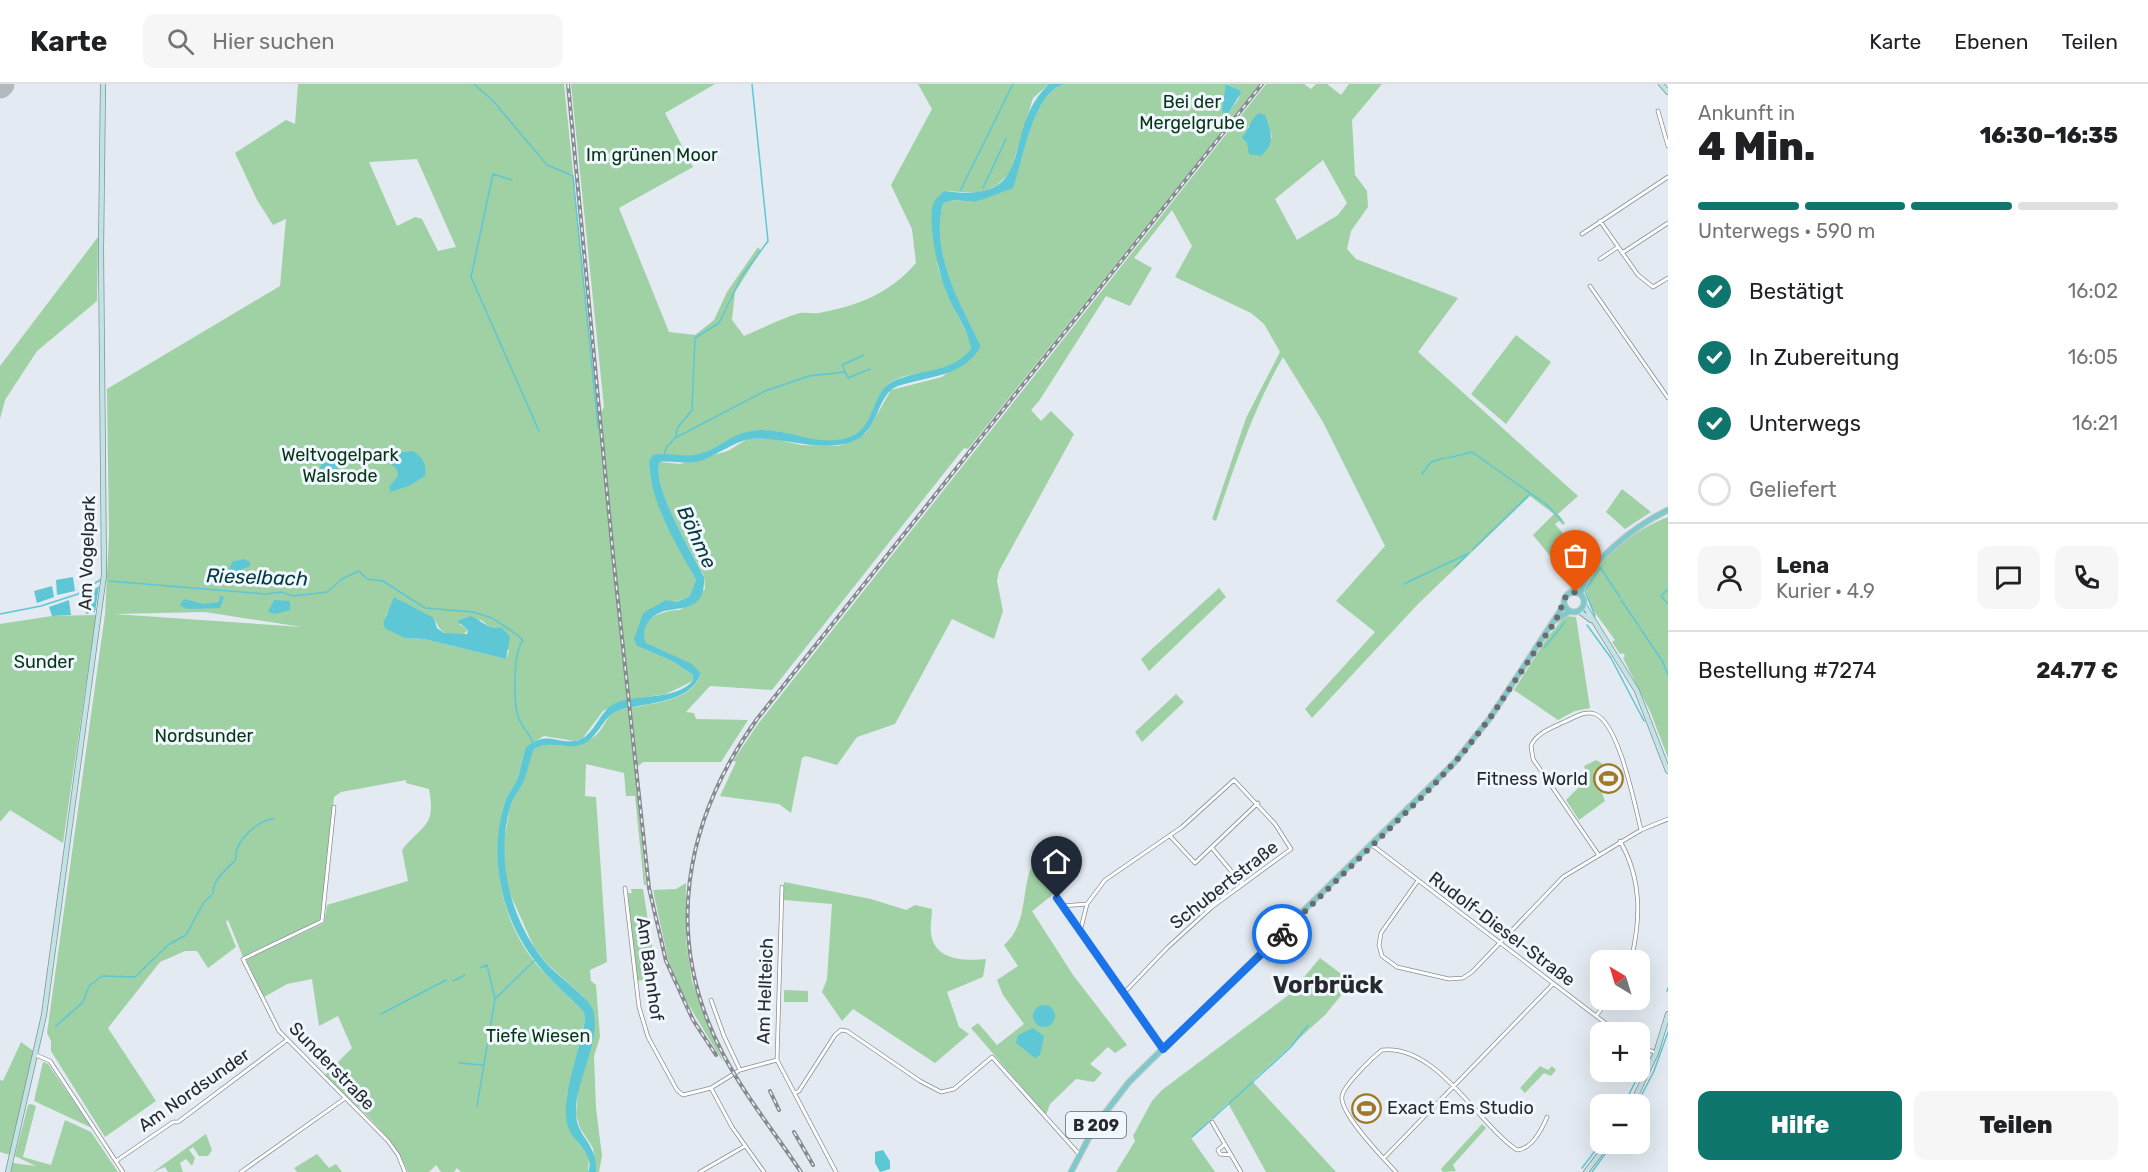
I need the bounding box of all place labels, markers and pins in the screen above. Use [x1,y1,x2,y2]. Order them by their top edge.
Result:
pin [1550,530,1601,592]
sports icon: Fitness World [1593,763,1625,795]
place label: Fitness World [1476,768,1588,790]
pin [1031,836,1082,898]
sports icon: Exact Ems Studio [1350,1092,1382,1124]
place label: Exact Ems Studio [1387,1097,1534,1119]

